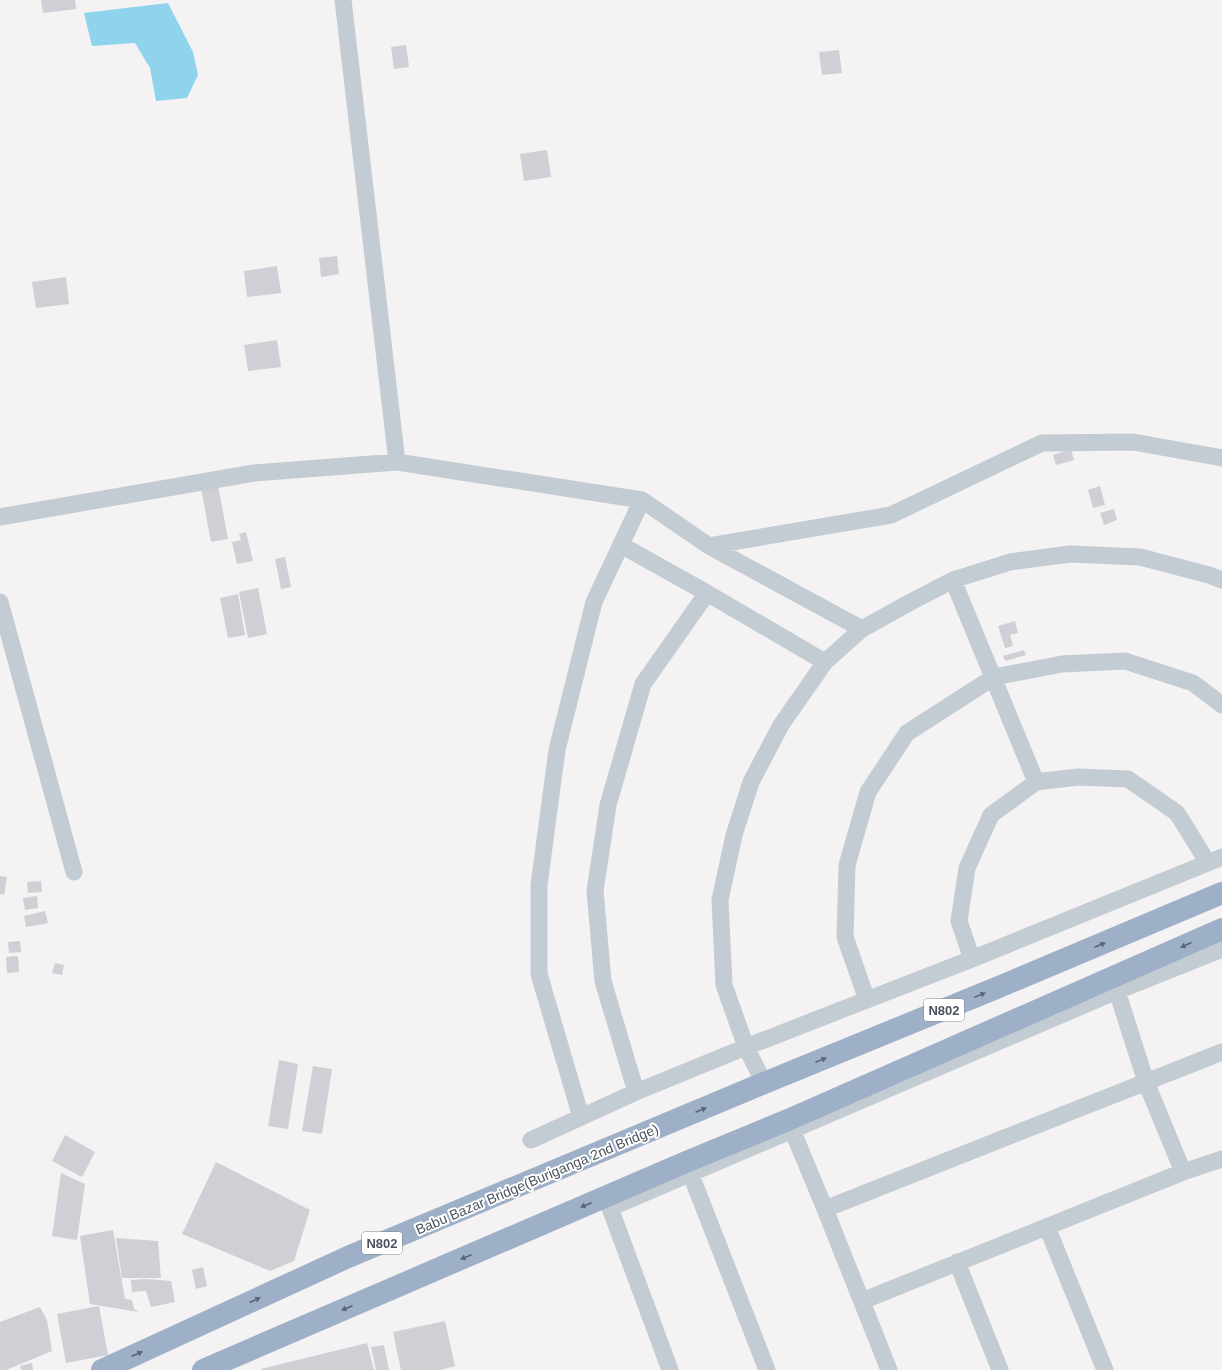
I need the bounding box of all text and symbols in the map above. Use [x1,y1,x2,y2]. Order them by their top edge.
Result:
one-way arrow [1095,941,1107,947]
one-way arrow [1181,942,1192,948]
one-way arrow [975,992,986,998]
road number: N802 [924,999,964,1021]
one-way arrow [816,1056,828,1062]
one-way arrow [696,1106,708,1112]
street label: Babu Bazar Bridge(Buriganga 2nd Bridge) [413,1120,661,1238]
one-way arrow [579,1203,591,1209]
road number: N802 [362,1232,402,1254]
one-way arrow [461,1254,472,1260]
one-way arrow [250,1297,261,1303]
one-way arrow [341,1305,353,1312]
one-way arrow [132,1351,143,1357]

